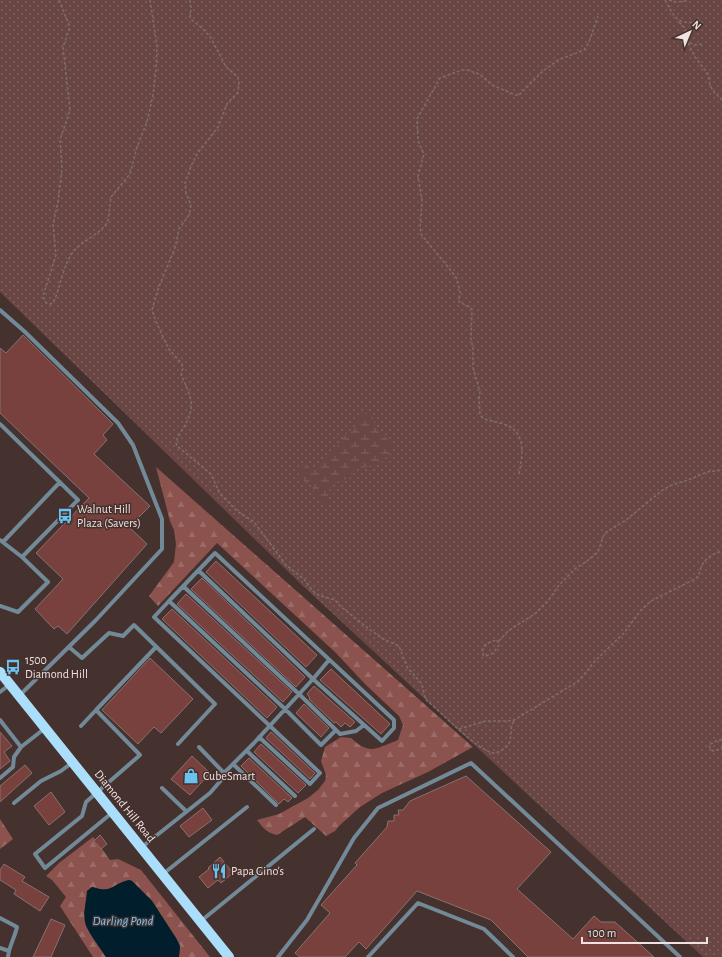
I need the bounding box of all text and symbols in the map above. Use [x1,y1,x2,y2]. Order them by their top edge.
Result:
north arrow [670,12,710,52]
text: N [690,19,703,32]
place label: Walnut Hill Plaza (Savers) [77,503,141,529]
bus stop icon: Walnut Hill Plaza (Savers) [56,507,74,525]
place label: 1500 Diamond Hill [25,654,88,680]
bus stop icon: 1500 Diamond Hill [4,658,22,676]
shop icon: CubeSmart [182,767,200,785]
street label: Diamond Hill Road [92,768,158,844]
place label: CubeSmart [203,770,255,782]
restaurant icon: Papa Gino's [210,862,228,880]
place label: Papa Gino's [231,865,284,877]
water label: Darling Pond [93,915,154,928]
scale bar [582,919,707,945]
text: 100 m [588,927,616,939]

